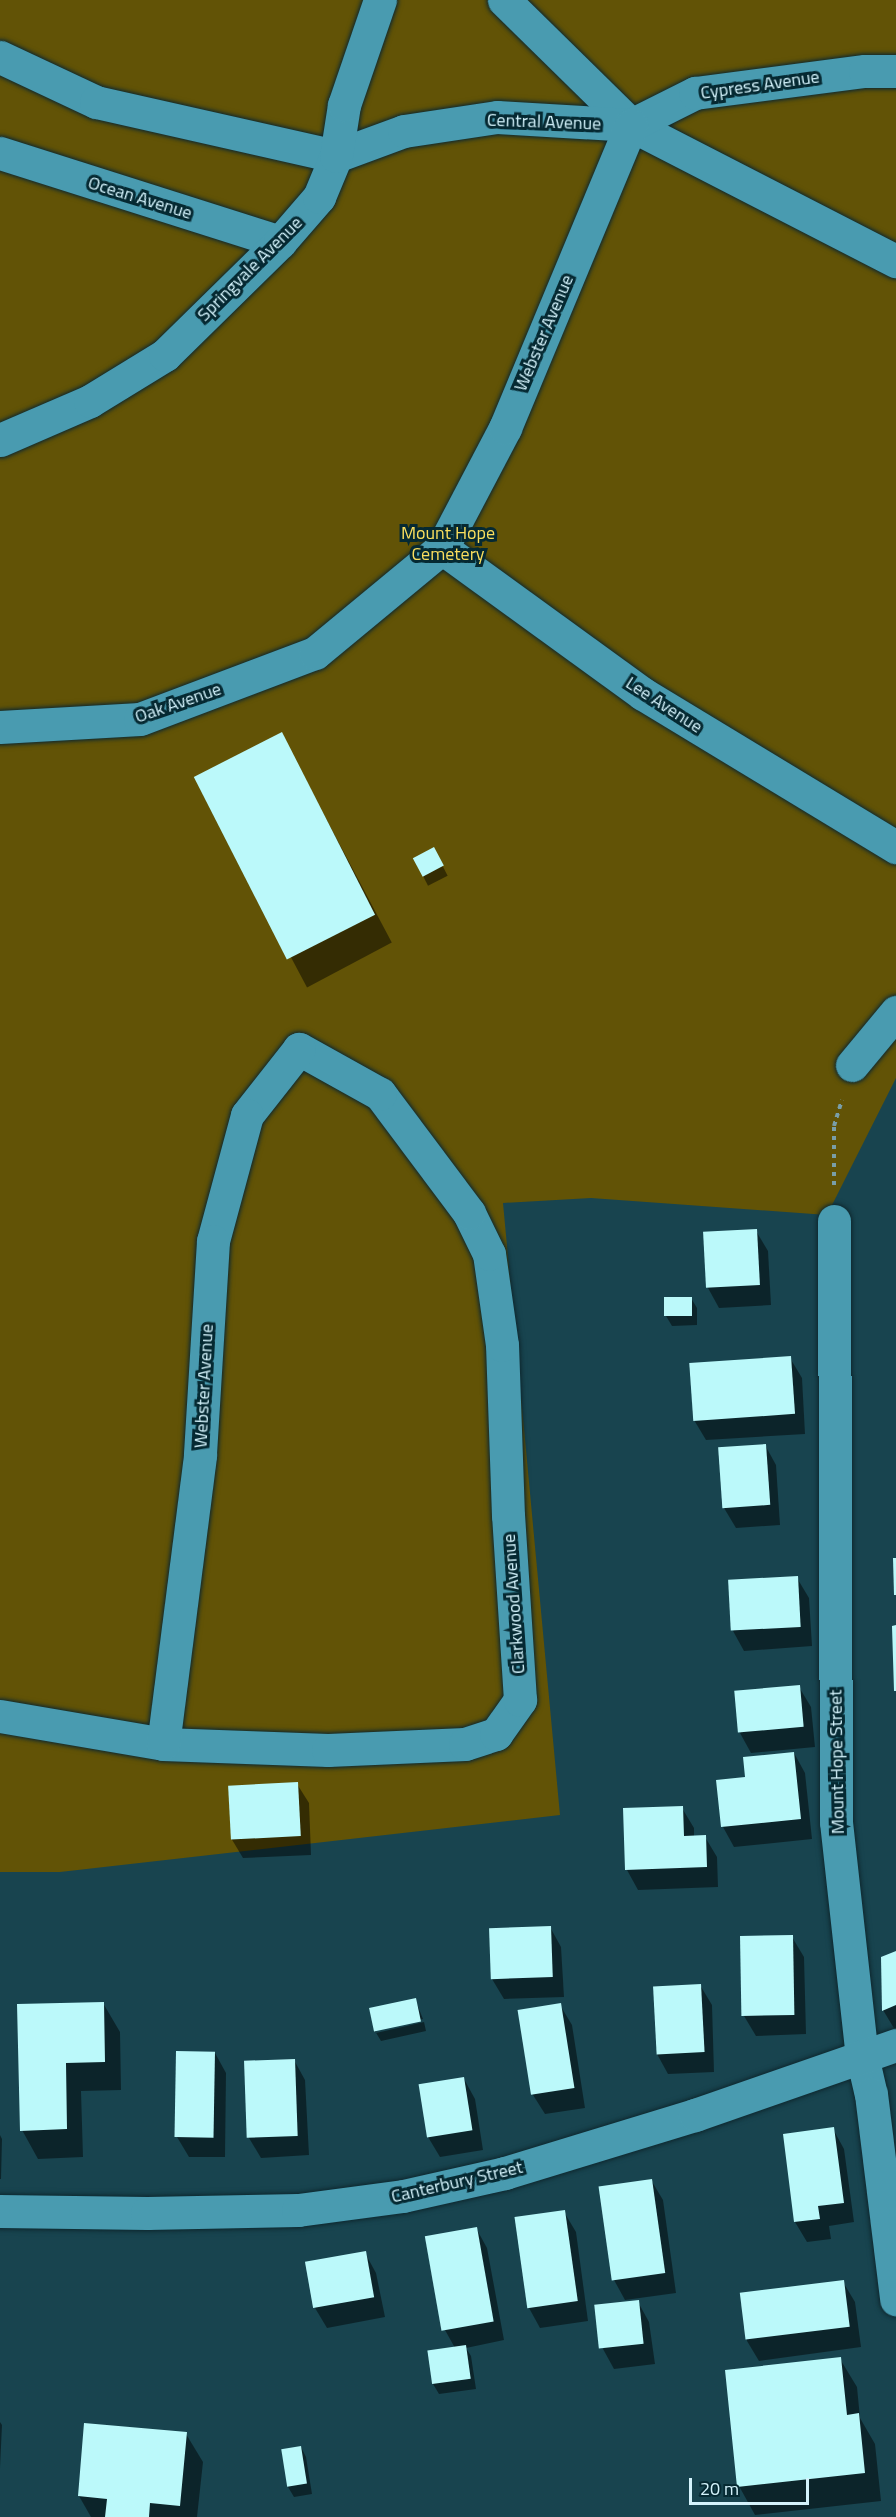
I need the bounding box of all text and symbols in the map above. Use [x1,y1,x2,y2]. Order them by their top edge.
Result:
street label: Cypress Avenue [699,66,821,104]
street label: Central Avenue [487,109,601,135]
street label: Ocean Avenue [85,172,195,224]
street label: Springvale Avenue [193,212,307,326]
street label: Webster Avenue [510,272,578,394]
park label: Mount Hope Cemetery [401,523,495,566]
street label: Lee Avenue [622,672,706,738]
street label: Oak Avenue [132,678,224,728]
street label: Webster Avenue [190,1323,218,1449]
street label: Clarkwood Avenue [498,1533,530,1675]
street label: Mount Hope Street [825,1690,849,1834]
street label: Canterbury Street [389,2156,525,2208]
scale bar [692,2466,812,2504]
text: 20 m [700,2475,739,2502]

